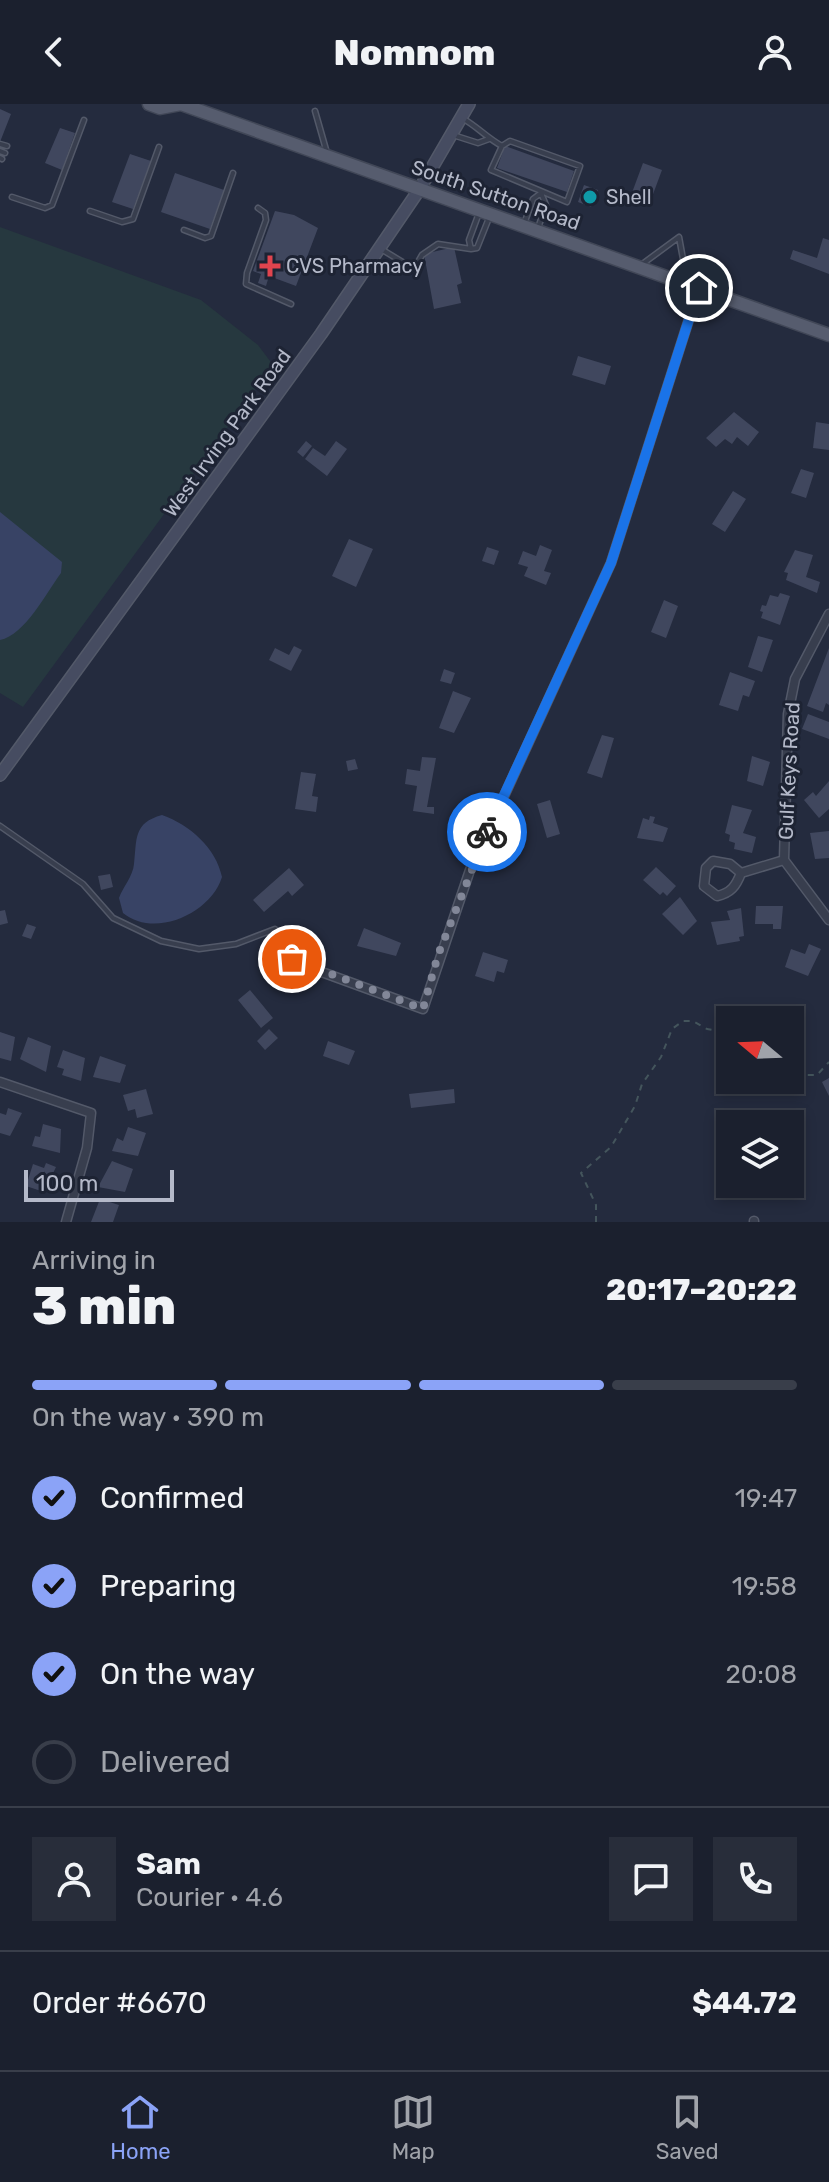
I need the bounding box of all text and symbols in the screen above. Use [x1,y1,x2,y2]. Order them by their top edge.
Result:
icon: back [32,30,76,74]
icon: person [753,30,797,74]
text: Nomnom [334,31,495,74]
street label: South Sutton Road [408,155,584,235]
place label: Shell [606,185,652,209]
marker: Shell [581,188,599,206]
place label: CVS Pharmacy [286,254,423,278]
pin [665,254,733,322]
marker: CVS Pharmacy [261,257,279,275]
icon: home [677,266,721,310]
street label: West Irving Park Road [158,344,296,522]
street label: Gulf Keys Road [773,701,805,841]
courier [447,792,527,872]
icon: bike [465,810,509,854]
pin [258,925,326,993]
icon: bag [270,937,314,981]
north arrow [716,1006,804,1094]
map controls [716,1006,804,1198]
button: layers [716,1110,804,1198]
scale bar [24,1166,174,1202]
text: 100 m [36,1170,98,1197]
text: Arriving in [32,1245,156,1276]
text: 20:17–20:22 [606,1272,797,1308]
text: 3 min [32,1275,176,1337]
text: On the way · 390 m [32,1402,264,1433]
icon: check [32,1476,76,1520]
text: Confirmed [100,1480,244,1516]
text: 19:47 [735,1483,797,1514]
icon: check [32,1564,76,1608]
text: Preparing [100,1568,236,1604]
text: 19:58 [732,1571,797,1602]
icon: check [32,1652,76,1696]
text: On the way [100,1656,255,1692]
text: 20:08 [726,1659,797,1690]
text: Delivered [100,1744,231,1780]
button: person [32,1837,116,1921]
button: chat [609,1837,693,1921]
button: phone [713,1837,797,1921]
text: Sam [136,1846,201,1882]
text: Courier · 4.6 [136,1882,283,1913]
text: Order #6670 [32,1985,207,2021]
text: $44.72 [692,1985,797,2021]
tab: Home [110,2090,171,2165]
tab: Map [391,2090,435,2165]
tab: Saved [656,2090,719,2165]

